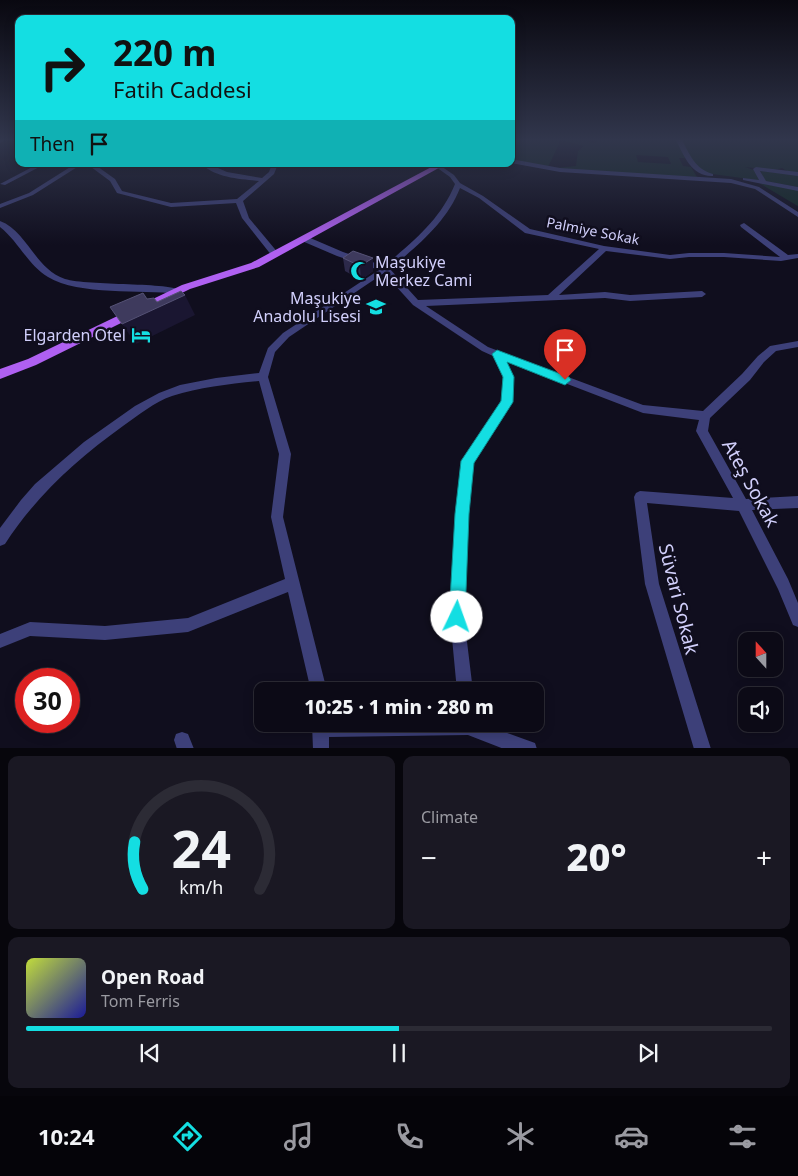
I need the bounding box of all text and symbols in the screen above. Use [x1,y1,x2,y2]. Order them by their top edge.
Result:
text: 220 m [113,29,216,76]
icon: right [30,35,95,100]
text: Fatih Caddesi [113,74,252,104]
icon: arrive [85,130,113,158]
text: Then [30,131,75,157]
street label: Palmiye Sokak [545,212,642,249]
place label: Maşukiye Merkez Cami [375,251,472,291]
mosque icon: Maşukiye Merkez Cami [349,260,371,282]
place label: Maşukiye Anadolu Lisesi [253,287,361,327]
school or university icon: Maşukiye Anadolu Lisesi [365,296,387,318]
place label: Elgarden Otel [24,324,126,346]
hotel icon: Elgarden Otel [130,324,152,346]
pin [544,329,586,380]
icon: arrive [551,336,579,364]
street label: Ateş Sokak [716,434,786,532]
street label: Süvari Sokak [653,541,705,657]
position arrow [430,590,482,642]
north arrow [738,632,782,678]
map controls [738,632,783,732]
speed limit sign: 30 [15,668,80,733]
button: sound [738,687,783,732]
text: 10:25 · 1 min · 280 m [304,694,494,720]
text: Climate [421,806,478,828]
text: 24 [172,812,231,883]
text: 20° [566,830,627,882]
text: − [421,838,437,876]
text: + [756,838,772,876]
text: km/h [180,875,223,899]
text: Open Road [101,964,204,990]
text: Tom Ferris [101,990,180,1012]
icon: previous [136,1039,164,1067]
icon: pause [385,1039,413,1067]
icon: next [634,1039,662,1067]
icon: directions [170,1119,205,1154]
icon: music [281,1119,316,1154]
icon: phone [392,1119,427,1154]
icon: climate [503,1119,538,1154]
icon: car [614,1119,649,1154]
icon: filters [725,1119,760,1154]
text: 10:24 [38,1121,94,1151]

